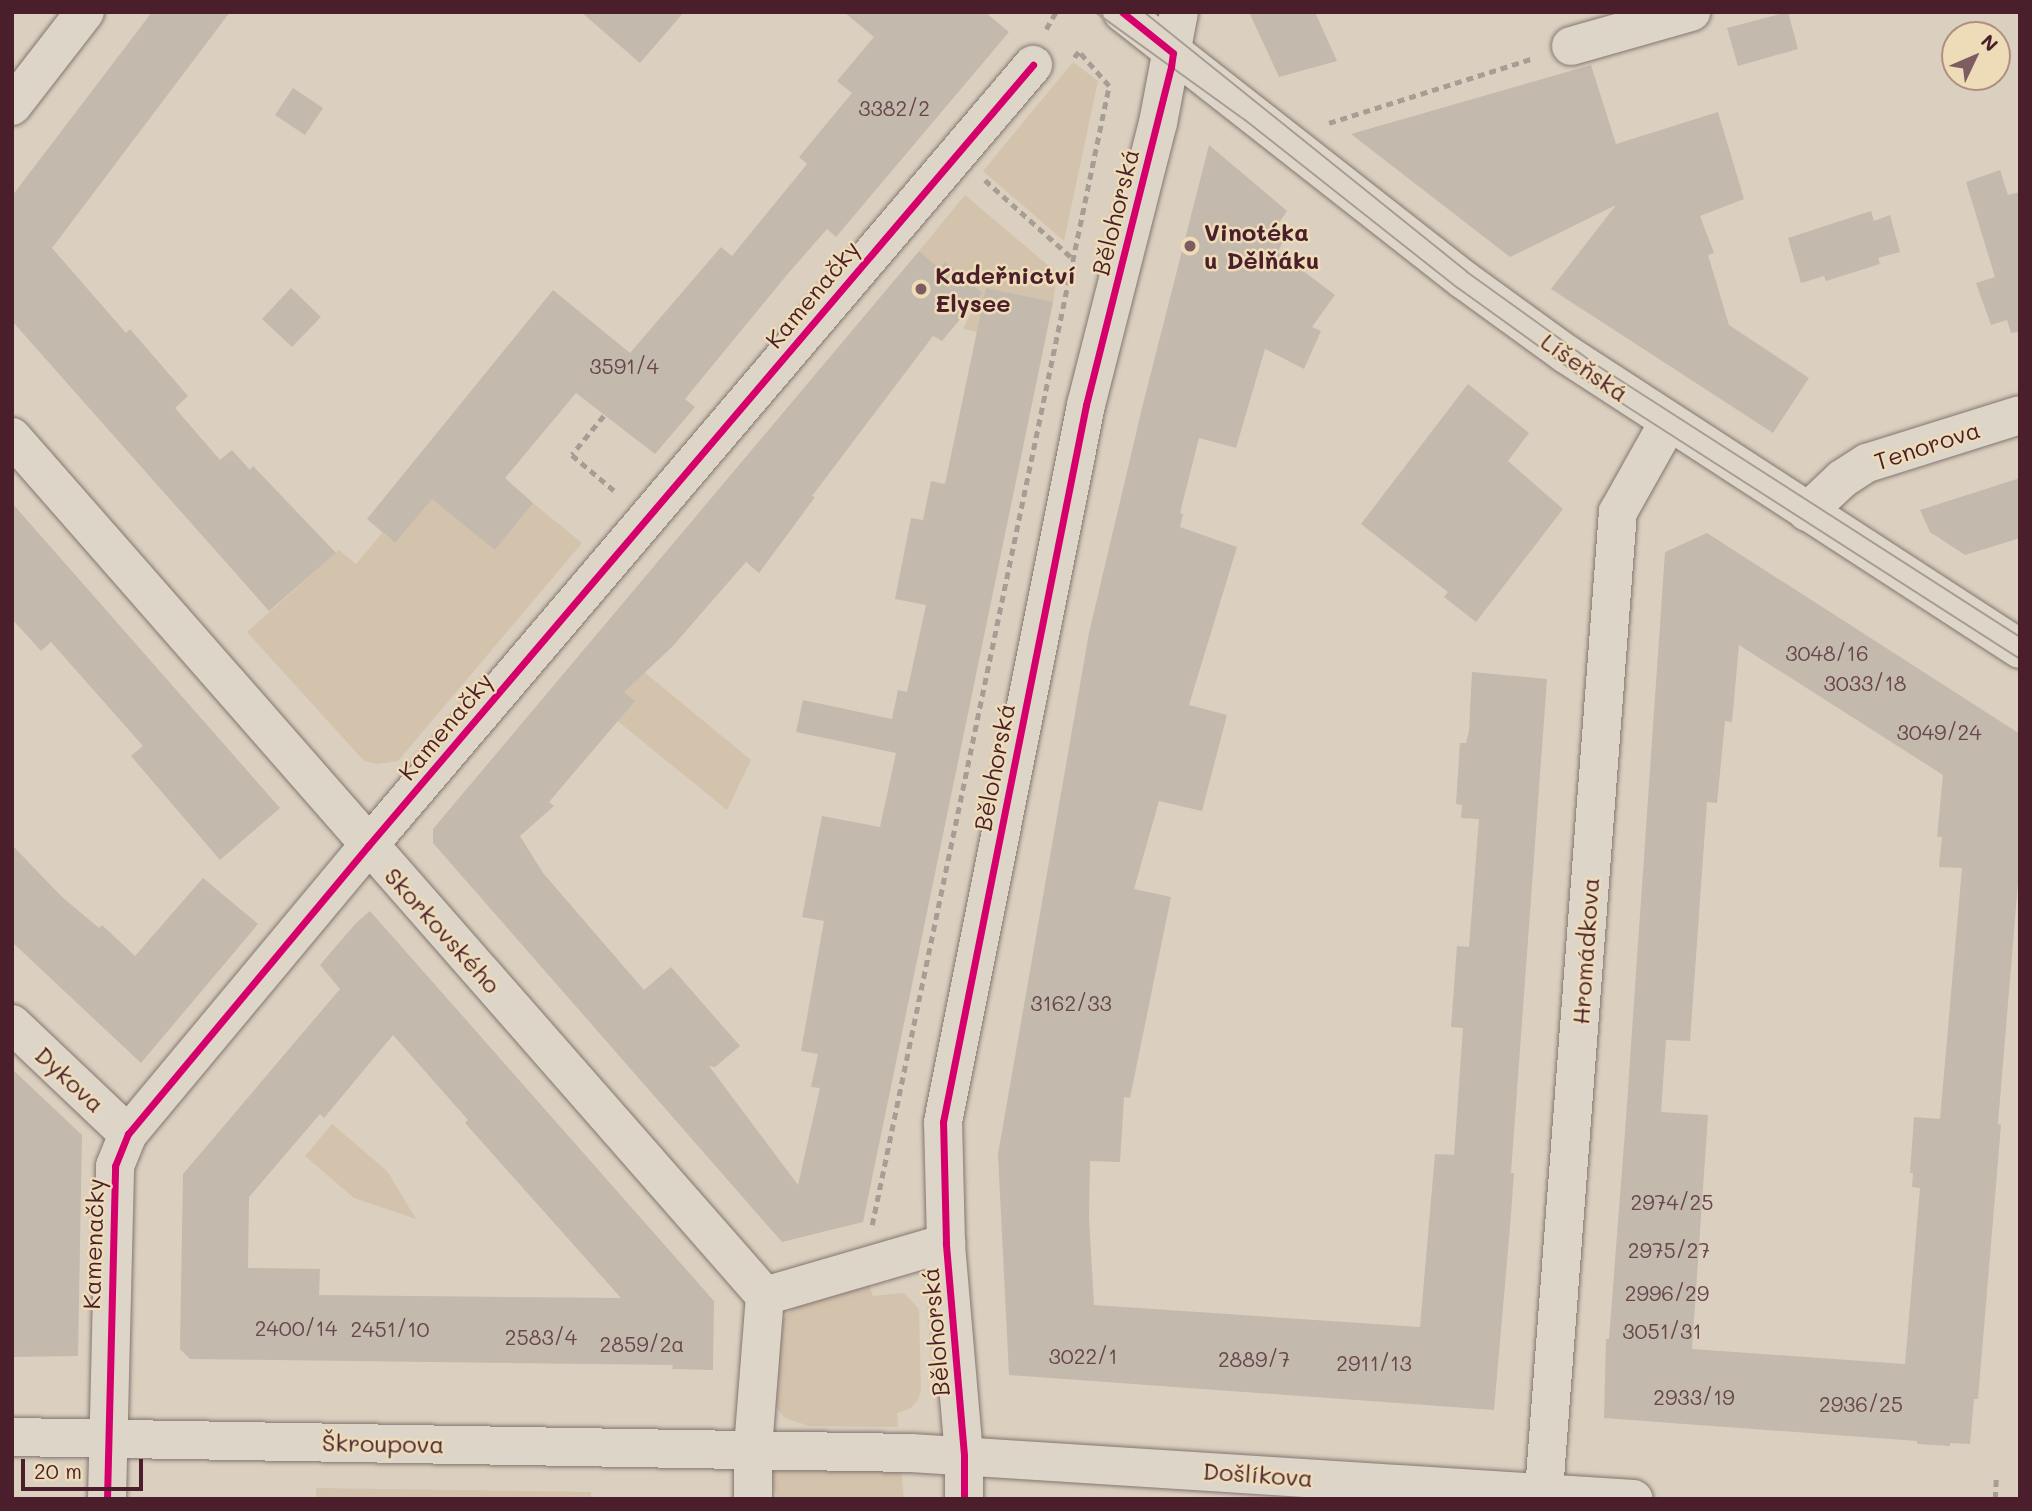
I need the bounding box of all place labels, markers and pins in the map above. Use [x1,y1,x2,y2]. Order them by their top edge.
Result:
place label: Vinotéka u Dělňáku [1204,218,1320,274]
marker: Vinotéka u Dělňáku [1182,238,1198,254]
place label: Kadeřnictví Elysee [935,261,1076,317]
marker: Kadeřnictví Elysee [913,281,929,297]

